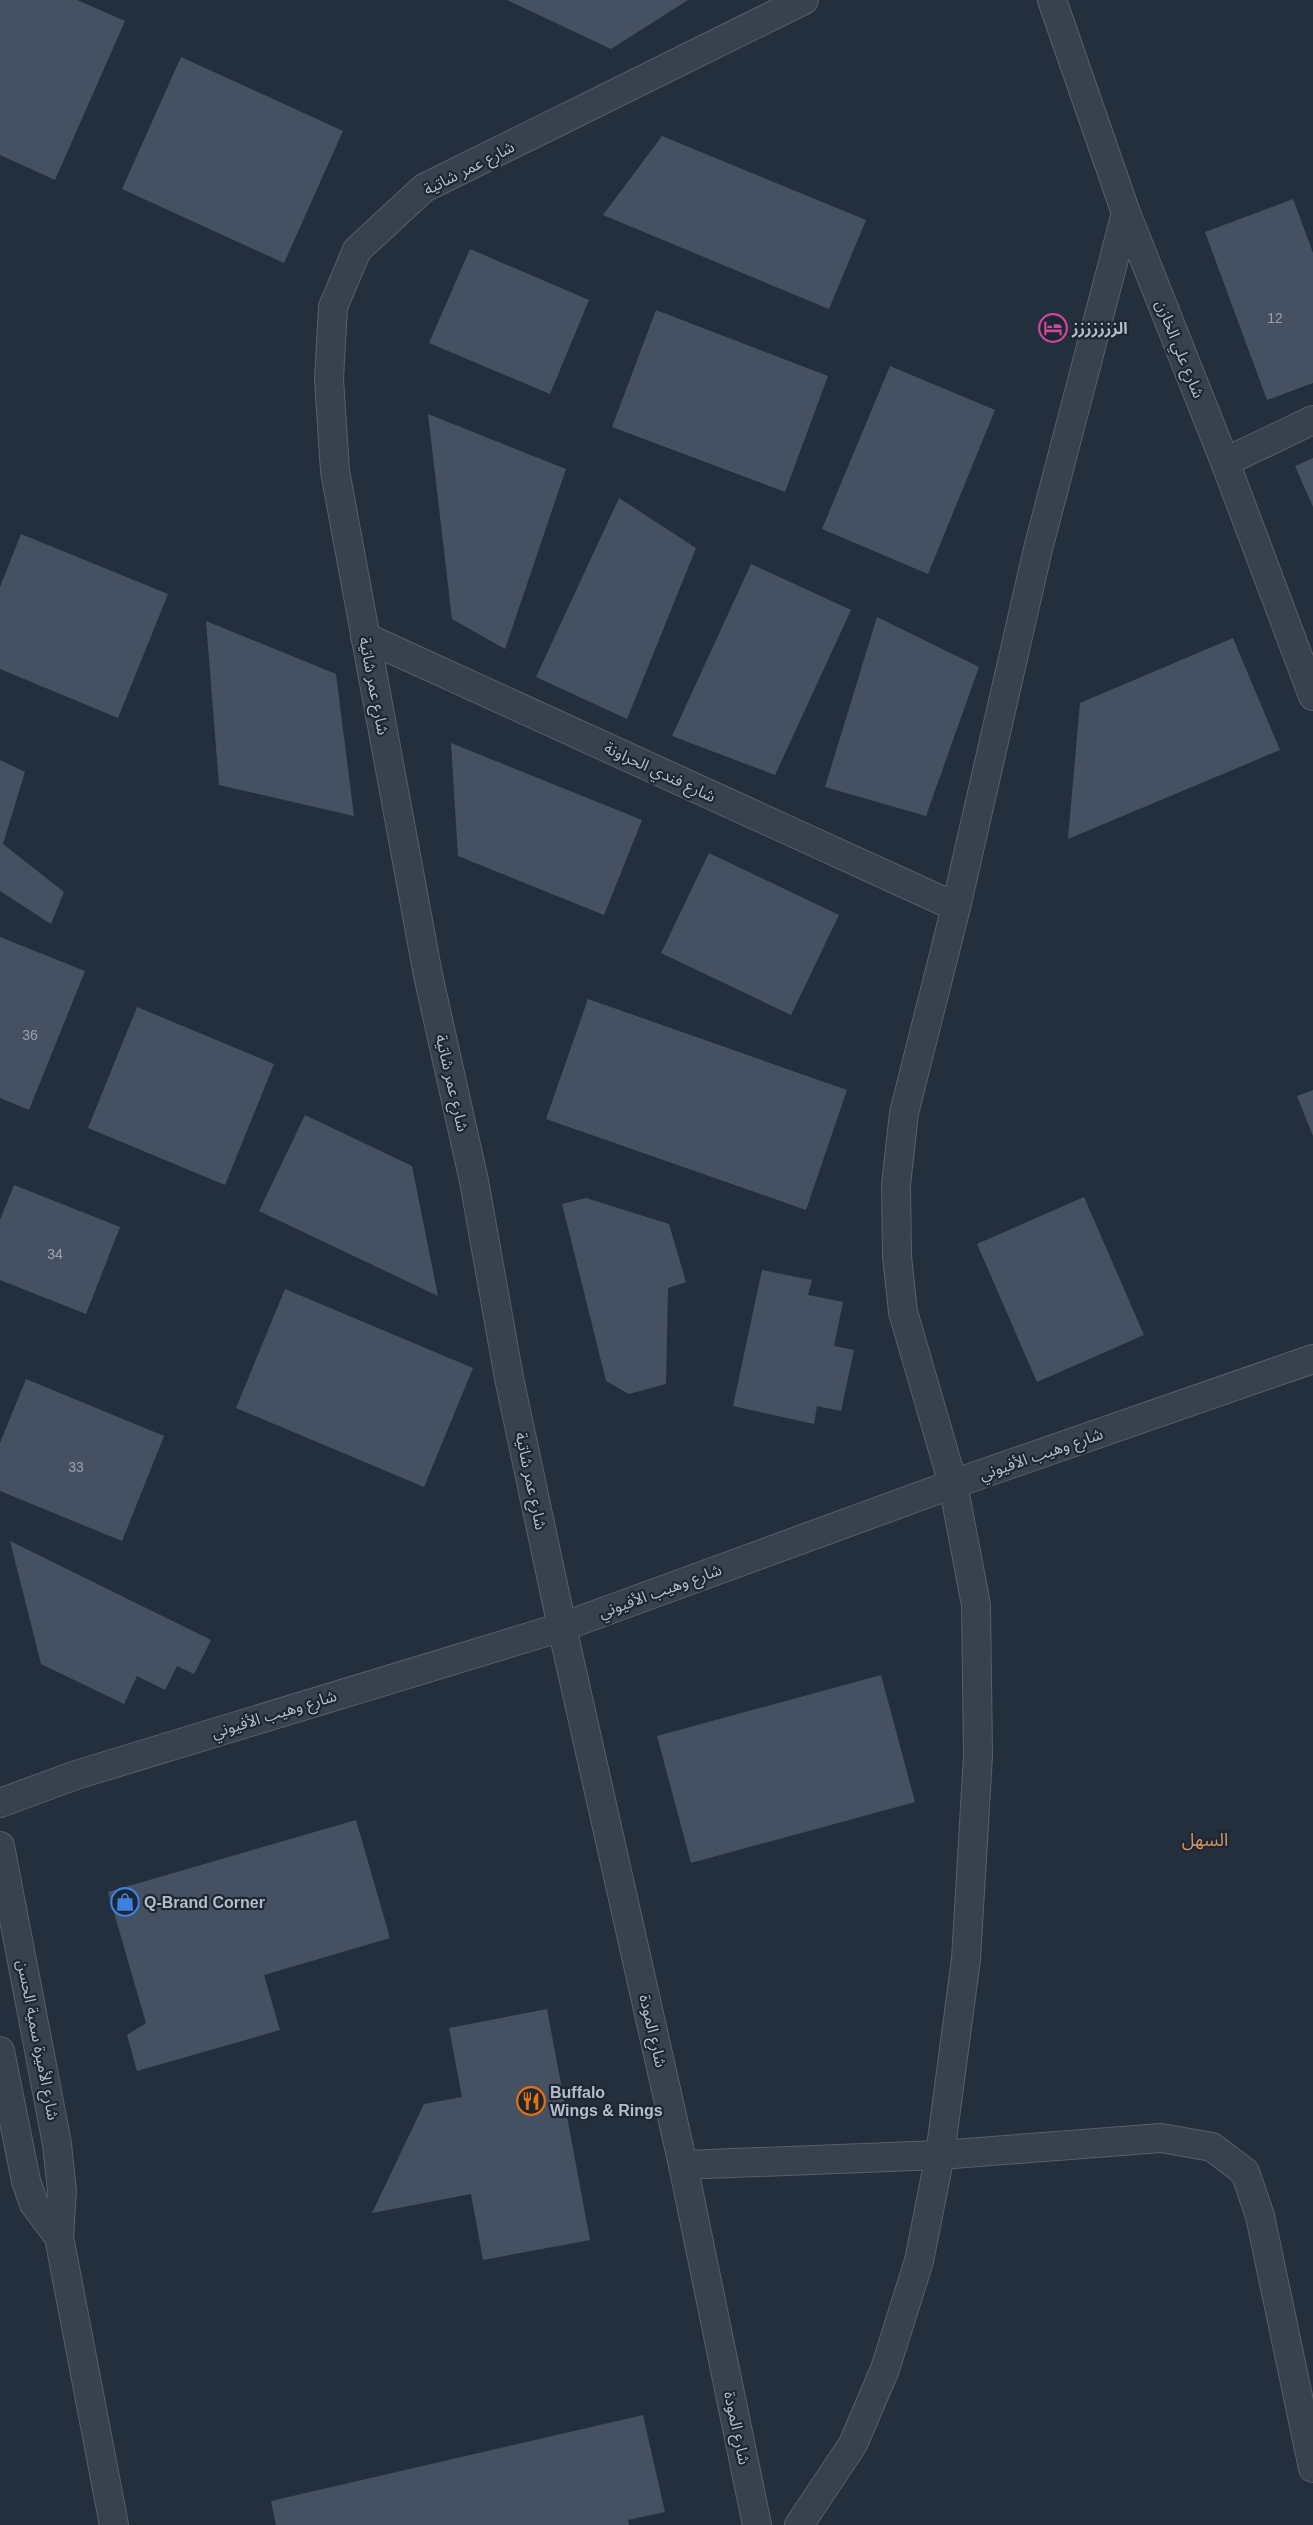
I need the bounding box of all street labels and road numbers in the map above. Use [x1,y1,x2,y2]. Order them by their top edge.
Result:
street label: شارع عمر شاتية [421,138,519,202]
street label: شارع علي الخازن [1149,297,1207,402]
street label: شارع عمر شاتية [352,636,392,737]
street label: شارع فندي الحراونة [600,739,718,809]
street label: شارع عمر شاتية [429,1033,471,1134]
street label: شارع وهيب الأفيوني [977,1425,1106,1487]
street label: شارع عمر شاتية [508,1431,550,1532]
street label: شارع وهيب الأفيوني [596,1561,725,1625]
street label: شارع وهيب الأفيوني [209,1687,340,1745]
street label: شارع الأميرة سمية الحسن [10,1958,62,2122]
street label: شارع المودة [632,1993,670,2070]
street label: شارع المودة [717,2390,753,2467]

